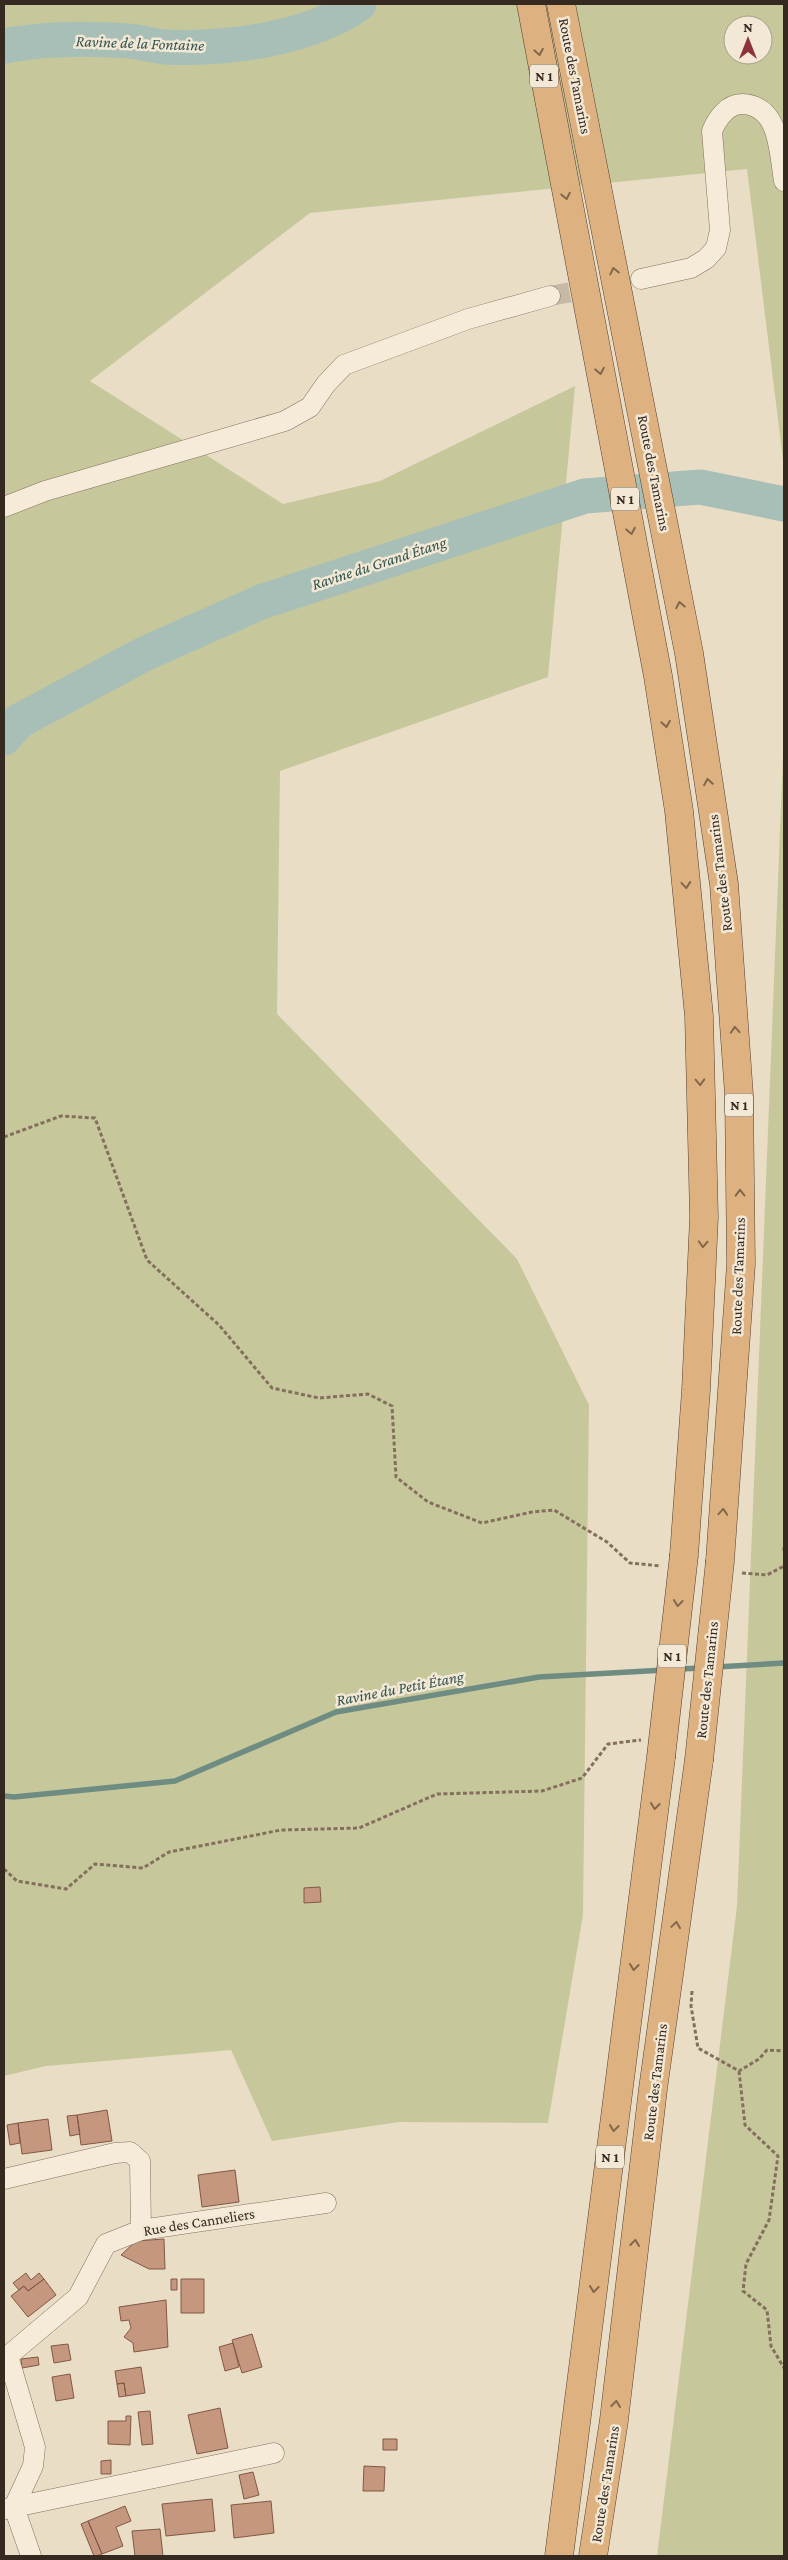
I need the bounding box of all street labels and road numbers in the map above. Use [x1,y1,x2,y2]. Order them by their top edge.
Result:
street label: Route des Tamarins [556,17,594,135]
road number: N 1 [530,64,558,88]
street label: Route des Tamarins [635,414,673,532]
road number: N 1 [611,488,639,510]
street label: Route des Tamarins [705,813,735,932]
road number: N 1 [725,1094,753,1116]
street label: Route des Tamarins [728,1217,748,1335]
street label: Route des Tamarins [693,1620,721,1739]
road number: N 1 [658,1644,686,1668]
street label: Route des Tamarins [640,2022,670,2141]
road number: N 1 [596,2146,624,2168]
street label: Rue des Canneliers [142,2205,256,2239]
street label: Route des Tamarins [588,2424,622,2543]

